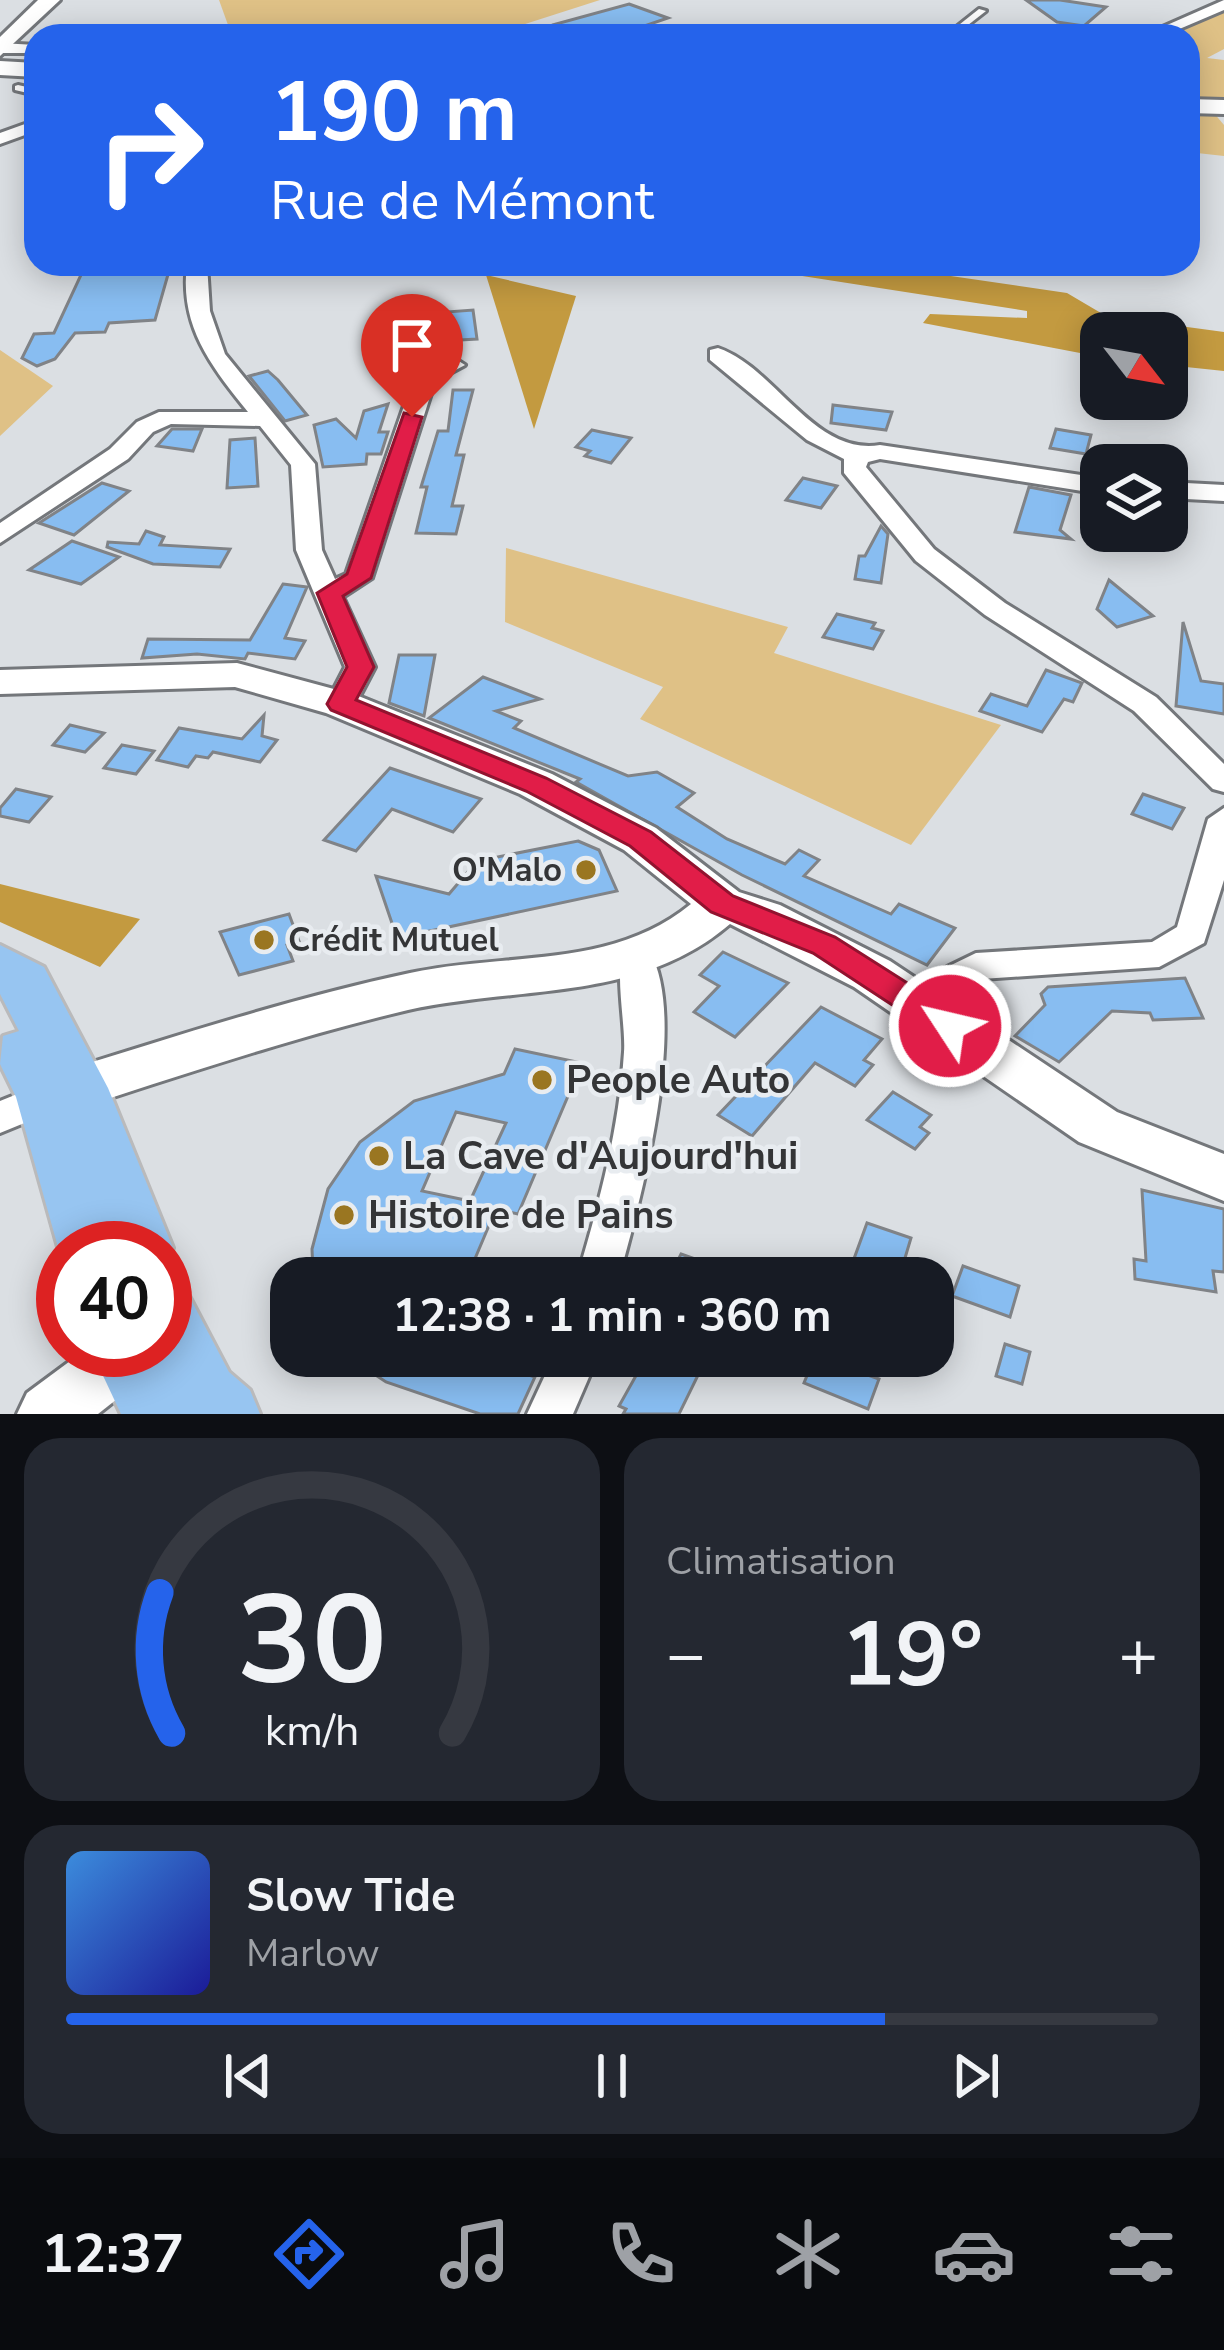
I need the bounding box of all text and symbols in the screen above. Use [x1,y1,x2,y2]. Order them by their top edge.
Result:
text: 190 m [270,55,518,170]
icon: right [72,72,228,228]
text: Rue de Mémont [270,164,654,238]
pin [361,294,463,417]
icon: arrive [379,312,445,378]
north arrow [1080,312,1188,420]
map controls [1080,312,1188,552]
button: layers [1080,444,1188,552]
place label: O'Malo [452,848,562,893]
marker: O'Malo [573,857,599,883]
place label: Crédit Mutuel [288,918,499,963]
marker: Crédit Mutuel [251,927,277,953]
position arrow [887,963,1013,1089]
place label: People Auto [566,1054,790,1107]
marker: People Auto [529,1067,555,1093]
place label: La Cave d'Aujourd'hui [403,1130,798,1183]
marker: La Cave d'Aujourd'hui [366,1143,392,1169]
place label: Histoire de Pains [368,1189,674,1242]
marker: Histoire de Pains [331,1202,357,1228]
speed limit sign: 40 [36,1221,192,1377]
text: 12:38 · 1 min · 360 m [392,1286,832,1347]
text: Climatisation [666,1535,896,1588]
text: 30 [237,1556,387,1726]
text: 19° [841,1594,983,1717]
text: − [666,1610,706,1700]
text: + [1118,1610,1158,1700]
text: km/h [265,1701,359,1759]
text: Slow Tide [246,1866,455,1927]
text: Marlow [246,1927,380,1980]
icon: previous [215,2043,281,2109]
icon: pause [579,2043,645,2109]
icon: next [943,2043,1009,2109]
icon: directions [267,2212,351,2296]
icon: music [433,2212,517,2296]
icon: phone [599,2212,683,2296]
icon: climate [766,2212,850,2296]
icon: car [932,2212,1016,2296]
icon: filters [1099,2212,1183,2296]
text: 12:37 [41,2217,184,2291]

